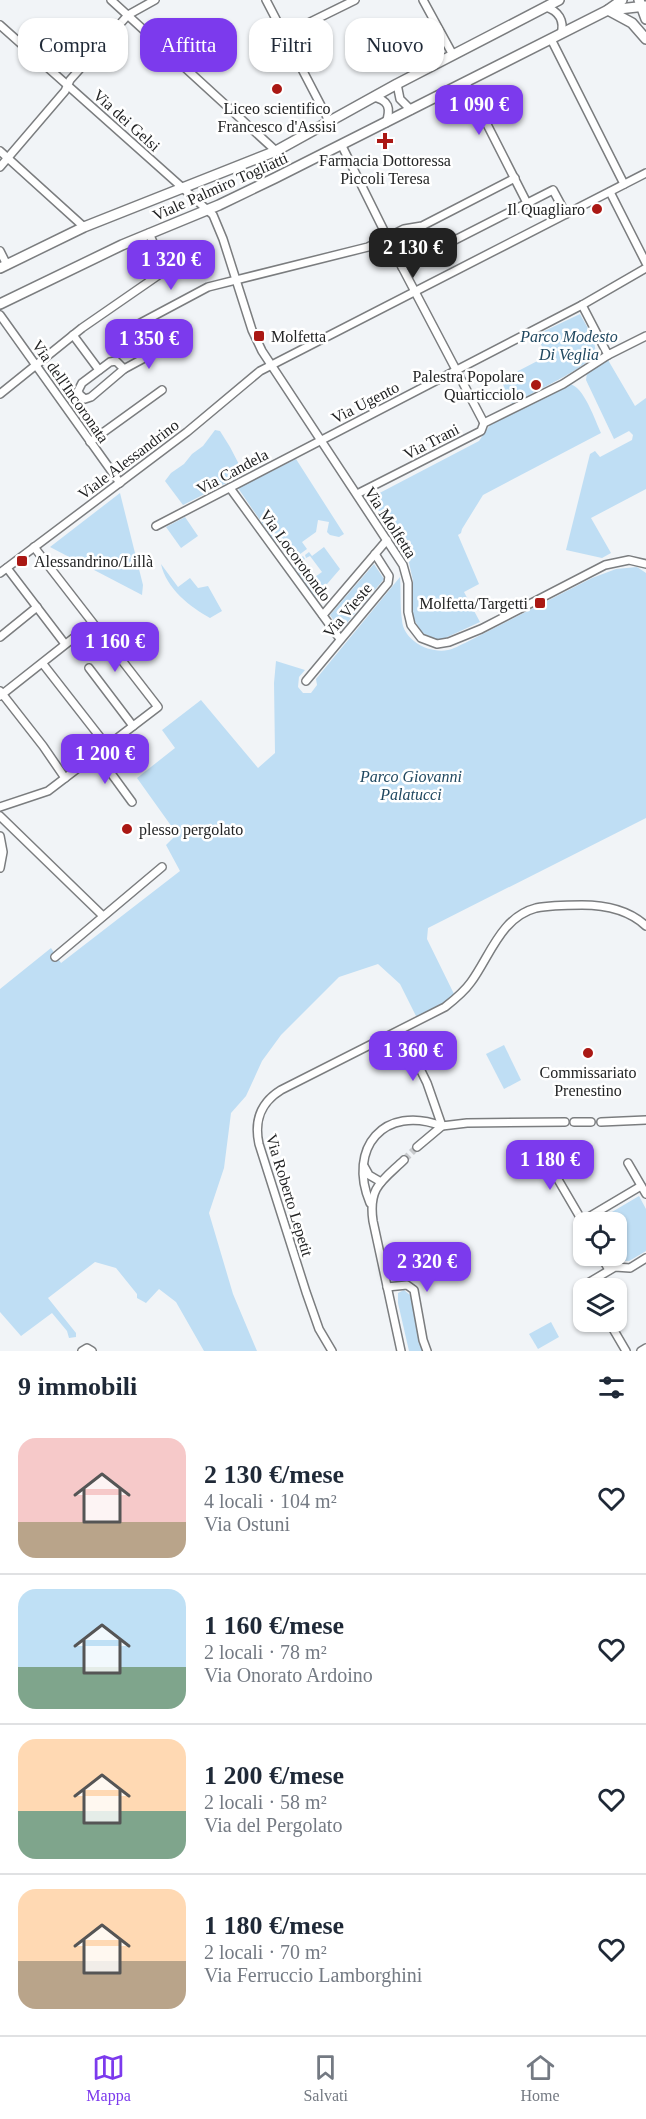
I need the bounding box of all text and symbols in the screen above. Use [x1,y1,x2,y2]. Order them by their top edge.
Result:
chip: Compra [18,18,128,72]
chip: Affitta [140,18,237,72]
chip: Filtri [249,18,333,72]
chip: Nuovo [345,18,444,72]
marker: Liceo scientifico Francesco d'Assisi [270,82,284,96]
pin: 1 090 € [424,85,534,136]
street label: Via dei Gelsi [90,86,164,155]
text: 1 090 € [449,93,509,115]
place label: Liceo scientifico Francesco d'Assisi [218,100,337,135]
marker: Farmacia Dottoressa Piccoli Teresa [378,134,392,148]
street label: Viale Palmiro Togliatti [150,149,291,225]
place label: Farmacia Dottoressa Piccoli Teresa [319,152,451,187]
place label: Il Quagliaro [507,201,585,219]
marker: Il Quagliaro [590,202,604,216]
pin: 2 130 € [358,228,468,279]
text: 2 130 € [383,236,443,258]
pin: 1 320 € [116,240,226,291]
text: 1 320 € [141,248,201,270]
pin: 1 350 € [94,319,204,370]
text: 1 350 € [119,327,179,349]
place label: Molfetta [271,328,326,345]
park label: Parco Modesto Di Veglia [519,328,618,364]
marker: Molfetta [252,329,266,343]
street label: Via dell'Incoronata [29,337,112,446]
place label: Palestra Popolare Quarticciolo [412,368,524,403]
street label: Via Ugento [329,378,402,428]
marker: Palestra Popolare Quarticciolo [529,378,543,392]
street label: Viale Alessandrino [75,416,182,503]
street label: Via Trani [401,420,462,463]
street label: Via Candela [194,445,271,497]
street label: Via Molfetta [361,484,420,561]
street label: Via Locorotondo [257,506,334,604]
place label: Alessandrino/Lillà [34,553,153,570]
marker: Alessandrino/Lillà [15,554,29,568]
street label: Via Vieste [320,580,375,641]
place label: Molfetta/Targetti [419,595,529,613]
marker: Molfetta/Targetti [533,596,547,610]
pin: 1 160 € [60,622,170,673]
text: 1 160 € [85,630,145,652]
pin: 1 200 € [50,734,160,785]
text: 1 200 € [75,742,135,764]
park label: Parco Giovanni Palatucci [359,768,462,803]
place label: plesso pergolato [139,821,243,839]
marker: plesso pergolato [120,822,134,836]
pin: 1 360 € [358,1031,468,1082]
text: 1 360 € [383,1039,443,1061]
marker: Commissariato Prenestino [581,1046,595,1060]
place label: Commissariato Prenestino [540,1064,636,1099]
street label: Via Roberto Lepetit [262,1132,316,1259]
pin: 1 180 € [495,1140,605,1191]
text: 1 180 € [520,1148,580,1170]
map controls [573,1212,627,1332]
button: locate [573,1212,627,1266]
pin: 2 320 € [372,1242,482,1293]
text: 2 320 € [397,1250,457,1272]
button: layers [573,1278,627,1332]
icon: filters [595,1371,628,1404]
text: 9 immobili [18,1372,137,1401]
text: 2 130 €/mese [204,1460,344,1489]
icon: home [66,1462,138,1534]
icon: heart [595,1482,628,1515]
text: 4 locali · 104 m² [204,1490,337,1512]
text: Via Ostuni [204,1513,290,1535]
text: 1 160 €/mese [204,1611,344,1640]
icon: home [66,1613,138,1685]
icon: heart [595,1633,628,1666]
text: 2 locali · 78 m² [204,1641,327,1663]
text: Via Onorato Ardoino [204,1664,373,1686]
text: 1 200 €/mese [204,1761,344,1790]
icon: home [66,1763,138,1835]
icon: heart [595,1783,628,1816]
text: 2 locali · 58 m² [204,1791,327,1813]
text: Via del Pergolato [204,1814,342,1836]
text: 1 180 €/mese [204,1911,344,1940]
icon: home [66,1913,138,1985]
icon: heart [595,1933,628,1966]
text: 2 locali · 70 m² [204,1941,327,1963]
text: Via Ferruccio Lamborghini [204,1964,422,1986]
tab: Mappa [86,2051,131,2105]
tab: Salvati [303,2051,348,2105]
tab: Home [521,2051,560,2105]

